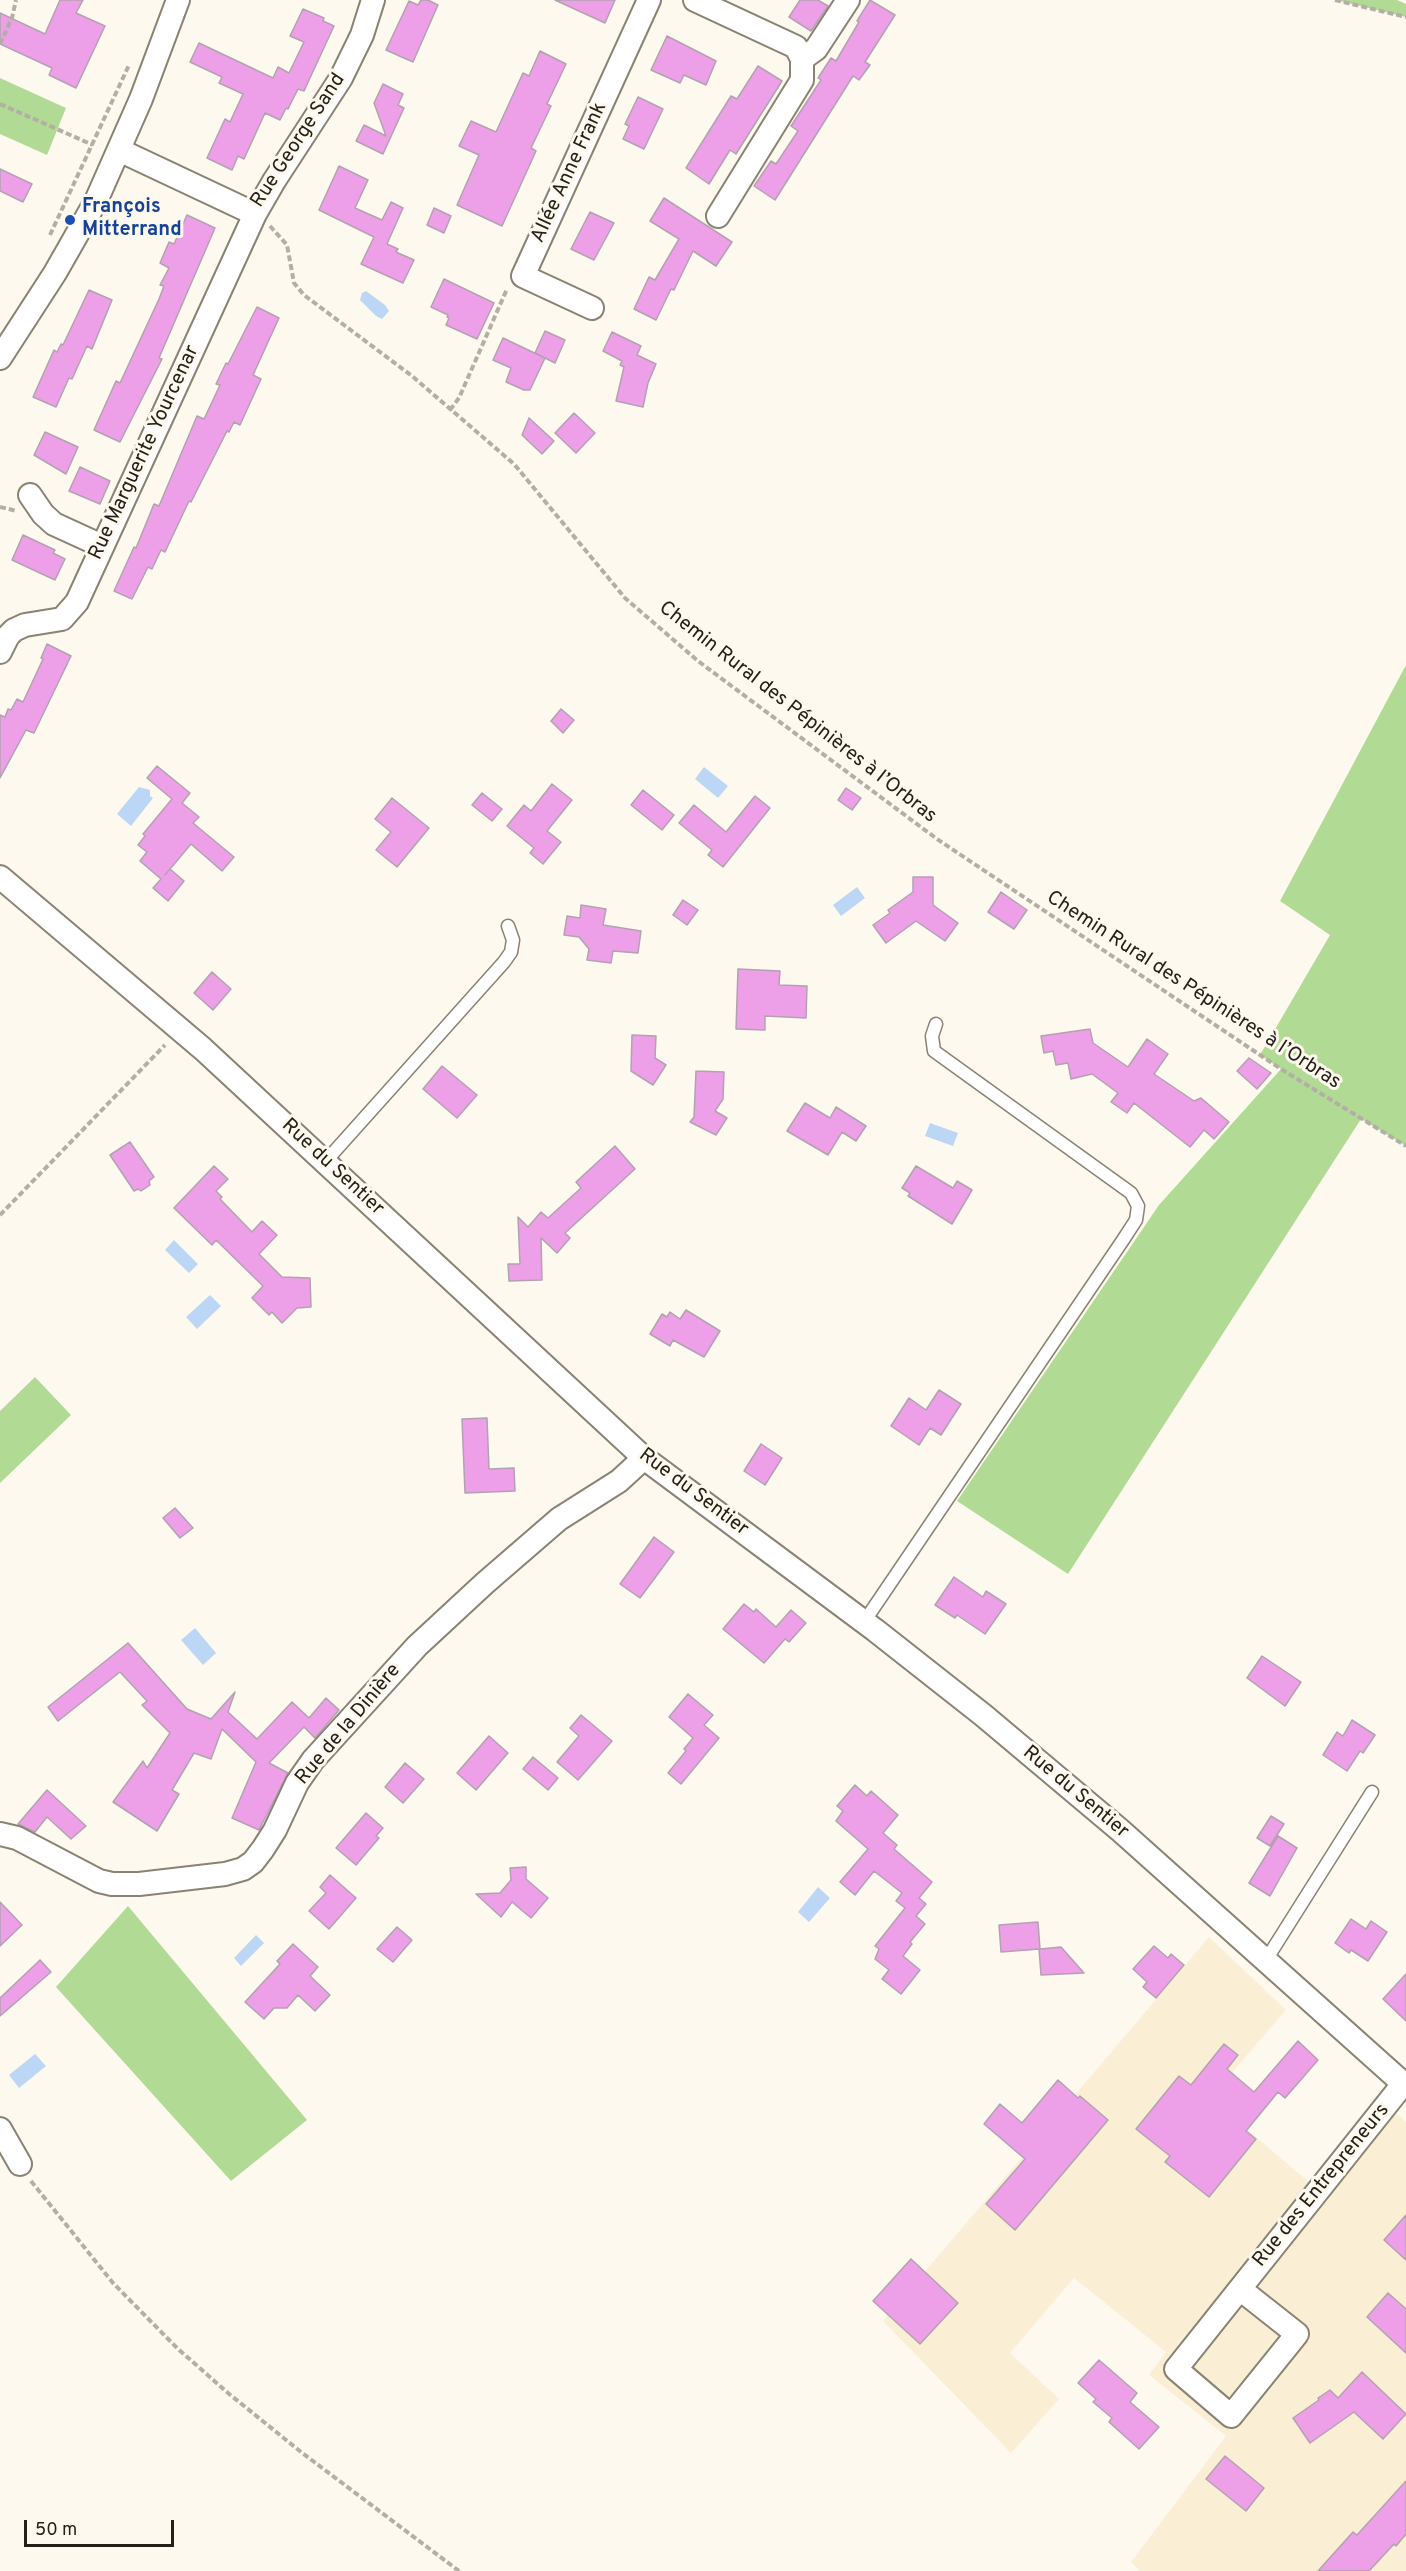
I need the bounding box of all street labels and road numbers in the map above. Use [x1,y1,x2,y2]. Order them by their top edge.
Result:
street label: Rue George Sand [247,69,351,213]
street label: Allée Anne Frank [527,99,613,247]
street label: Rue Marguerite Yourcenar [85,342,205,564]
street label: Chemin Rural des Pépinières à l’Orbras [653,597,941,829]
street label: Chemin Rural des Pépinières à l’Orbras [1041,887,1345,1095]
street label: Rue du Sentier [276,1114,388,1222]
street label: Rue du Sentier [633,1444,753,1542]
street label: Rue de la Dinière [291,1660,407,1790]
street label: Rue du Sentier [1017,1742,1133,1844]
street label: Rue des Entrepreneurs [1249,2099,1395,2273]

